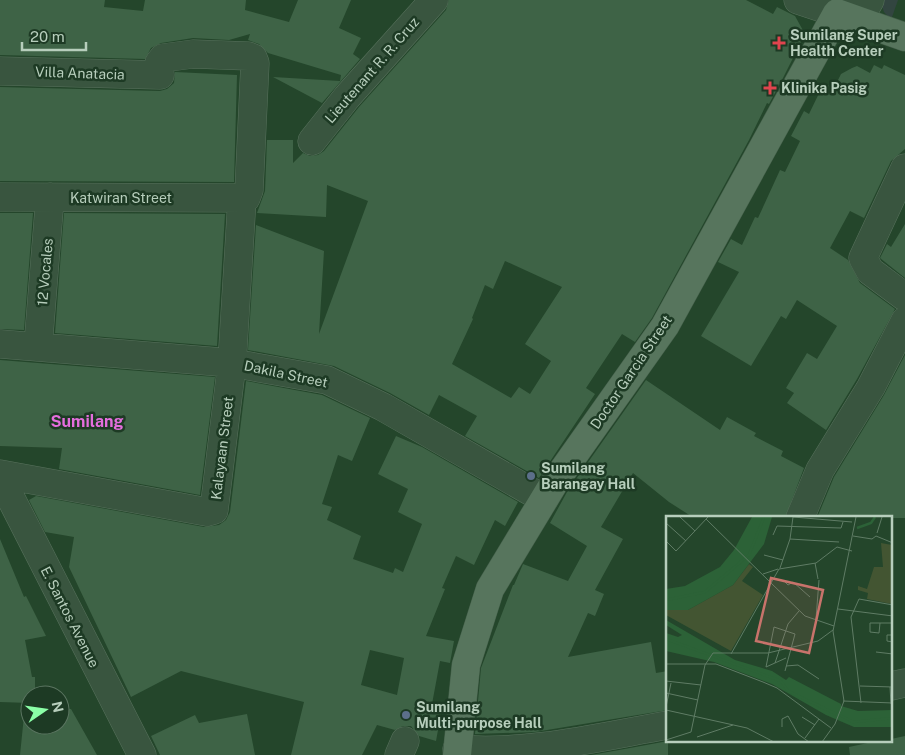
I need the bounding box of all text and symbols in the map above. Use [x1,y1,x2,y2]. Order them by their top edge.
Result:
street label: Lieutenant R. R. Cruz [322,14,422,126]
scale bar [22,20,86,52]
place label: Sumilang Super Health Center [790,27,898,59]
text: 20 m [30,28,65,45]
marker: Sumilang Super Health Center [772,36,786,50]
street label: Villa Anatacia [35,63,125,83]
place label: Klinika Pasig [781,80,867,96]
marker: Klinika Pasig [763,81,777,95]
street label: Katwiran Street [70,190,172,206]
street label: 12 Vocales [34,237,56,307]
street label: Doctor Garcia Street [587,312,675,432]
street label: Dakila Street [243,357,329,391]
street label: Kalayaan Street [208,395,236,501]
district label: Sumilang [50,412,124,431]
place label: Sumilang Barangay Hall [541,460,636,492]
marker: Sumilang Barangay Hall [525,470,537,482]
inset map [666,516,892,742]
street label: E. Santos Avenue [38,564,102,670]
north arrow [20,685,70,735]
place label: Sumilang Multi-purpose Hall [416,699,542,731]
text: N [49,700,67,714]
marker: Sumilang Multi-purpose Hall [400,709,412,721]

